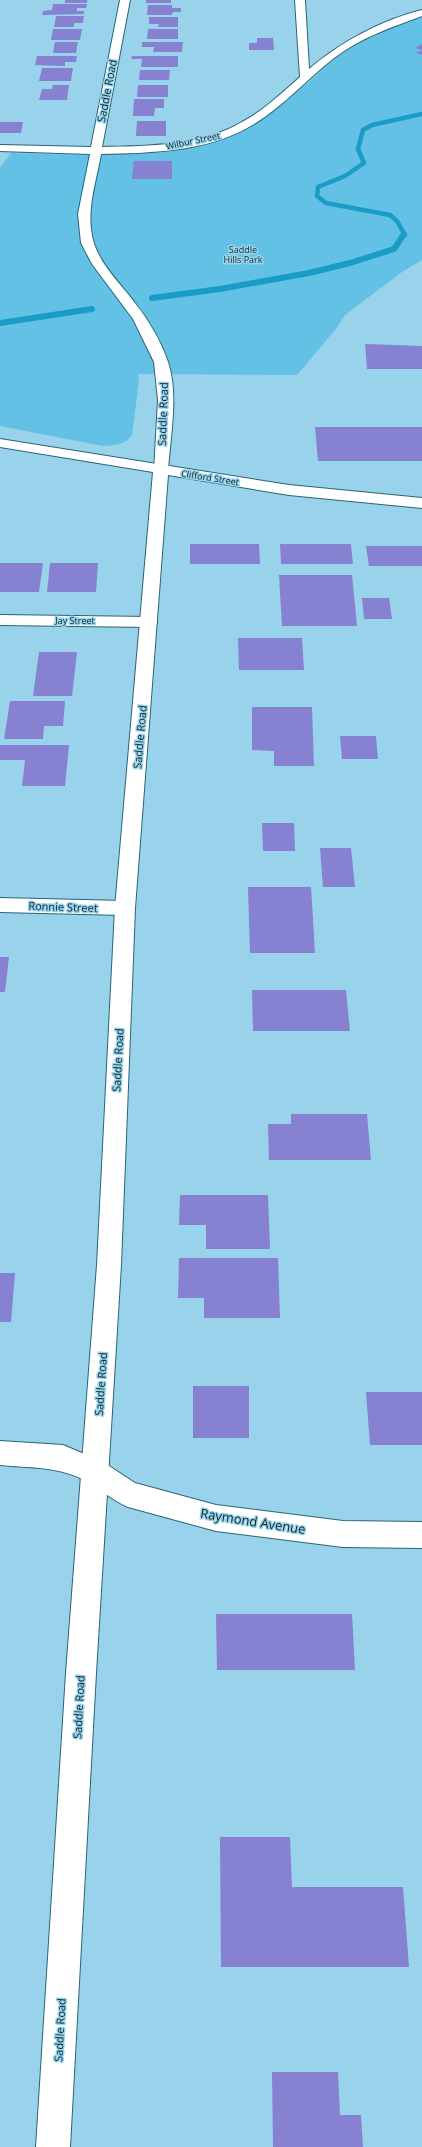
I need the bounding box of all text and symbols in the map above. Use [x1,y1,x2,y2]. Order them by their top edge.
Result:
street label: Saddle Road [93,58,120,124]
street label: Wilbur Street [165,128,221,153]
park label: Saddle Hills Park [224,243,263,266]
street label: Saddle Road [154,382,171,446]
street label: Clifford Street [180,467,240,488]
street label: Jay Street [54,614,95,627]
street label: Saddle Road [129,705,150,769]
street label: Ronnie Street [28,898,98,915]
street label: Saddle Road [108,1028,127,1092]
street label: Saddle Road [91,1352,110,1416]
street label: Raymond Avenue [199,1504,307,1538]
street label: Saddle Road [69,1675,88,1739]
street label: Saddle Road [50,1998,69,2062]

